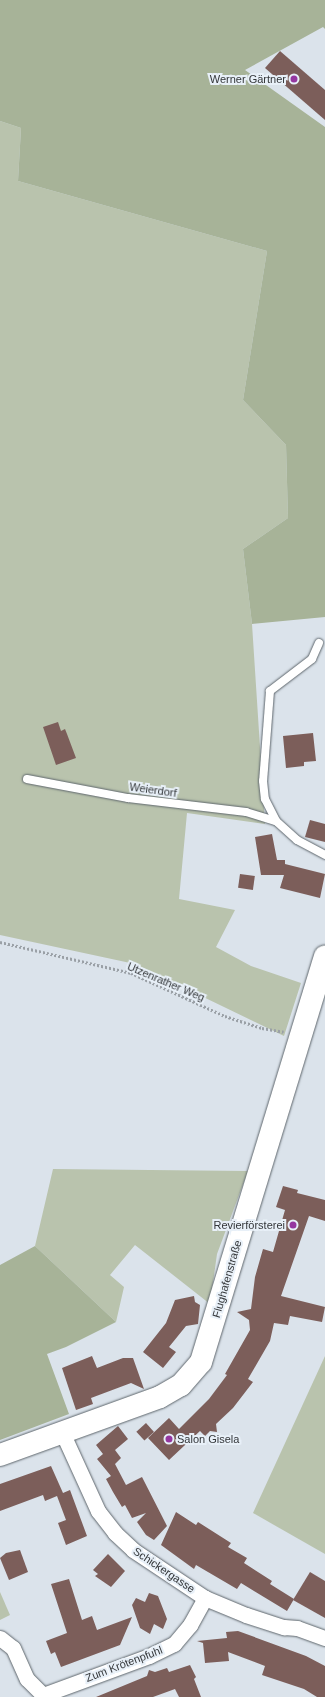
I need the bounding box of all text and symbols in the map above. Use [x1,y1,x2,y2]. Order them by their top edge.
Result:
place label: Werner Gärtner [210,72,286,86]
marker: Werner Gärtner [289,74,299,84]
street label: Weierdorf [129,780,177,800]
street label: Utzenrather Weg [125,960,207,1004]
place label: Revierförsterei [213,1218,285,1232]
marker: Revierförsterei [288,1220,298,1230]
street label: Flughafenstraße [210,1239,244,1319]
place label: Salon Gisela [177,1432,239,1446]
marker: Salon Gisela [164,1434,174,1444]
street label: Schickergasse [131,1545,197,1595]
street label: Zum Krötenpfuhl [84,1643,164,1685]

